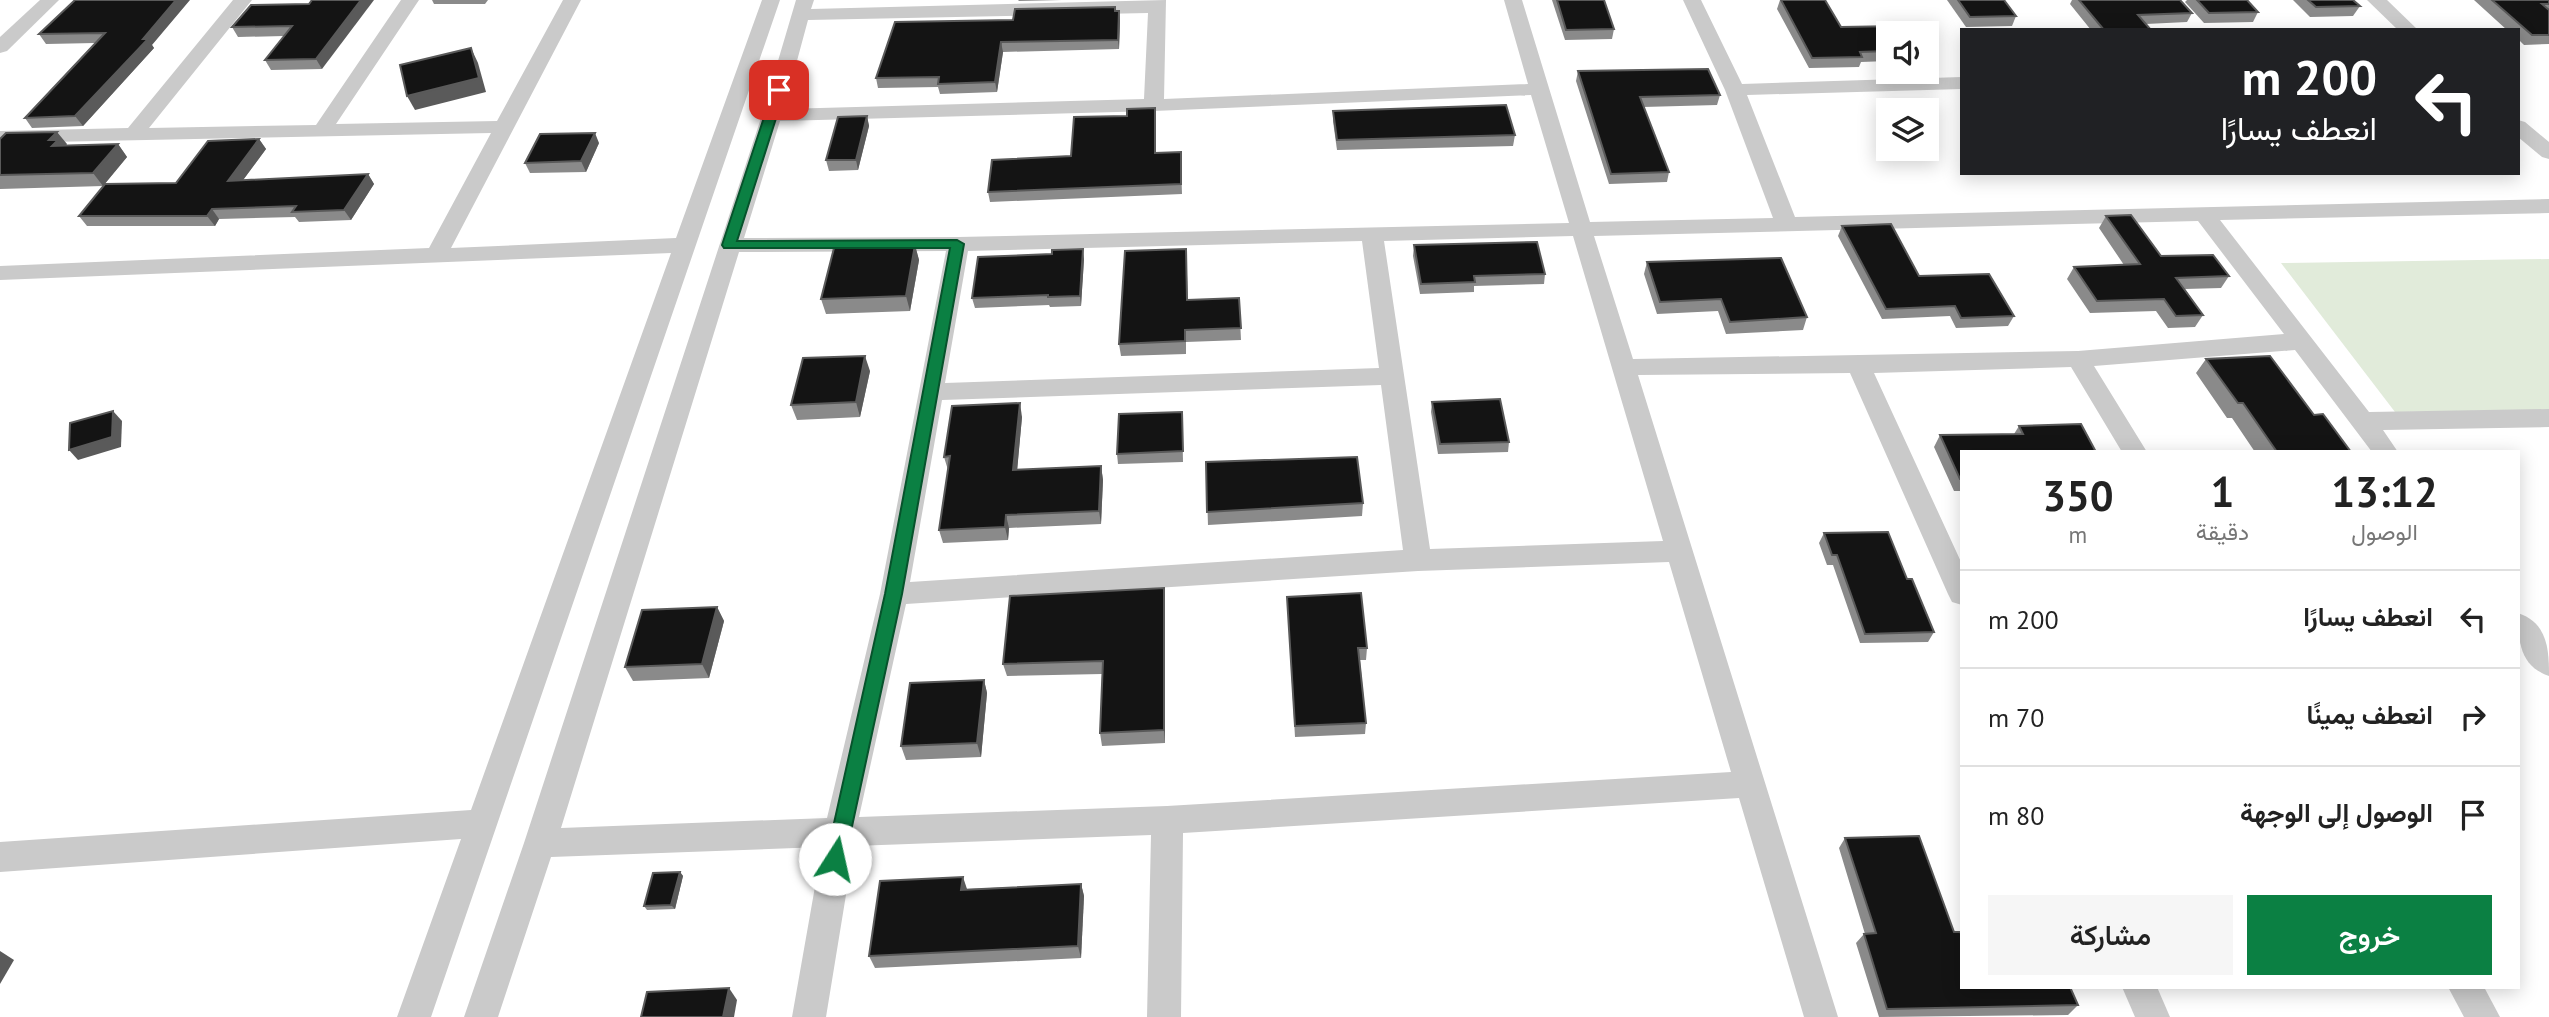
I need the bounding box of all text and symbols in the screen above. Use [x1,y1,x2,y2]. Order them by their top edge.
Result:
map controls [1876,21,1939,161]
button: sound [1876,21,1939,84]
text: 200 m [2242,45,2377,109]
icon: left [2401,56,2492,147]
pin [749,60,809,120]
icon: arrive [760,71,798,109]
button: layers [1876,98,1939,161]
text: انعطف يسارًا [2221,107,2377,149]
text: 1 [2211,464,2234,519]
text: 13:12 [2331,464,2438,519]
text: 350 [2042,468,2114,523]
text: دقيقة [2196,517,2249,546]
text: الوصول [2351,517,2418,546]
text: m [2069,520,2087,549]
text: انعطف يسارًا [2303,600,2433,633]
icon: left [2454,600,2492,638]
text: 200 m [1988,603,2059,636]
text: انعطف يمينًا [2307,698,2433,731]
icon: right [2454,698,2492,736]
text: 70 m [1988,701,2044,734]
text: الوصول إلى الوجهة [2240,796,2433,829]
icon: arrive [2454,796,2492,834]
text: 80 m [1988,799,2044,832]
position arrow [798,822,872,896]
button: مشاركة [1988,895,2233,975]
button: خروج [2247,895,2492,975]

